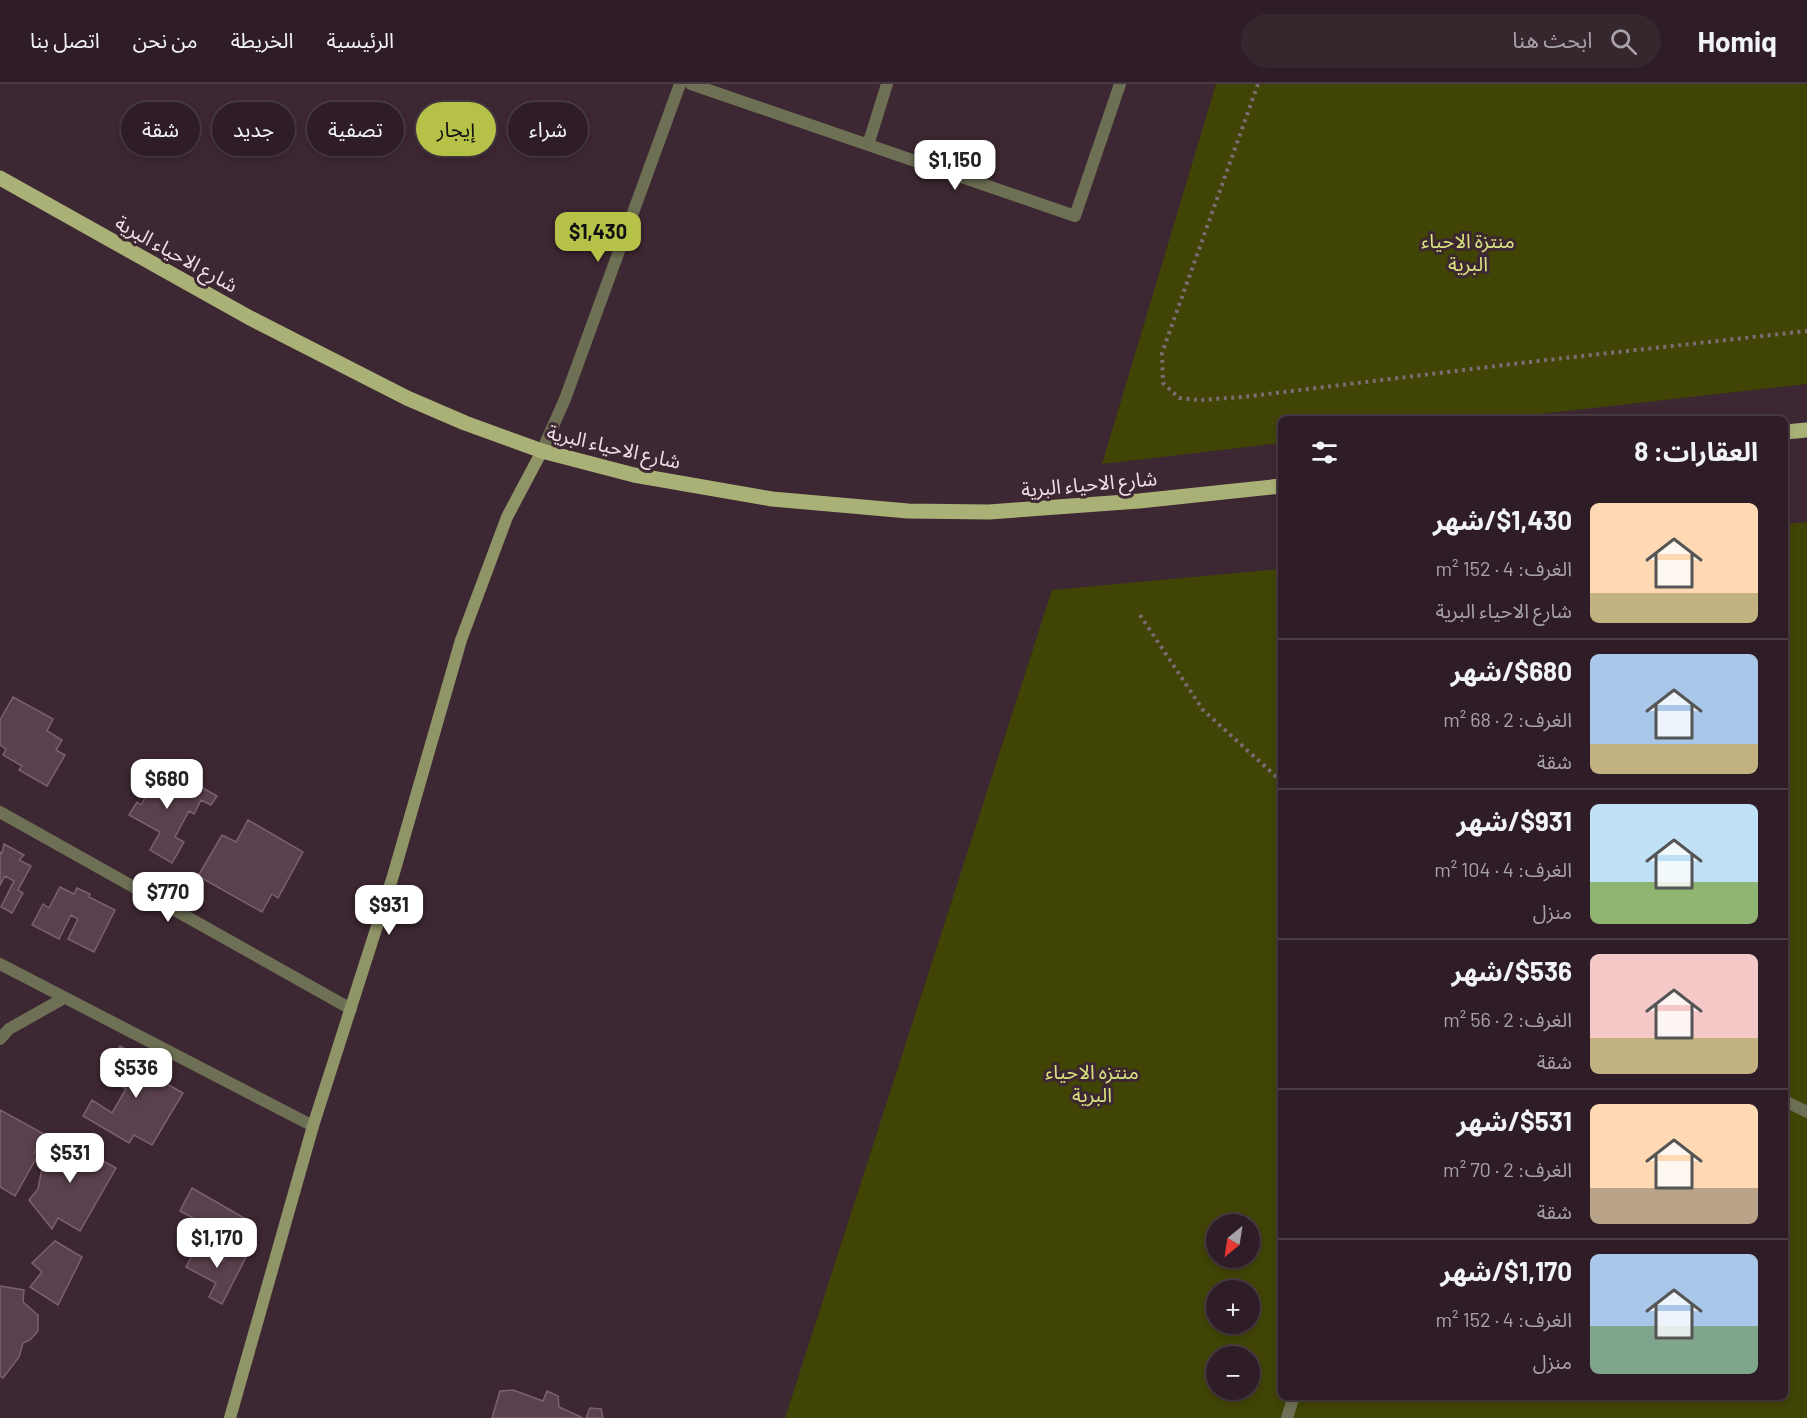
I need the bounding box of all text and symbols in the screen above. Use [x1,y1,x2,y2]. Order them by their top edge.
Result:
search box [1241,14,1661,68]
text: Homiq [1697,24,1777,58]
icon: search [1607,25,1640,58]
text: ابحث هنا [1512,26,1592,52]
text: اتصل بنا [30,27,100,52]
text: من نحن [133,27,198,52]
text: الخريطة [231,27,294,52]
text: الرئيسية [327,27,394,52]
chip: شقة [121,102,200,156]
chip: جديد [212,102,295,156]
chip: تصفية [307,102,404,156]
chip: إيجار [416,102,496,156]
chip: شراء [508,102,588,156]
pin: $1,150 [906,140,1004,191]
text: $1,150 [928,147,982,171]
street label: شارع الاحياء البرية [110,209,243,300]
pin: $1,430 [549,212,647,263]
text: $1,430 [569,219,627,243]
park label: منتزة الاحياء البرية [1421,228,1515,276]
street label: شارع الاحياء البرية [544,419,683,477]
text: العقارات: 8 [1634,435,1758,466]
icon: filters [1308,436,1341,469]
street label: شارع الاحياء البرية [1020,465,1158,505]
text: $1,430/شهر [1433,504,1572,535]
icon: home [1638,527,1710,599]
text: الغرف: 4 · 152 m² [1436,556,1572,580]
text: شارع الاحياء البرية [1436,598,1572,622]
text: $680/شهر [1451,655,1572,686]
icon: home [1638,678,1710,750]
text: الغرف: 2 · 68 m² [1443,707,1572,731]
text: شقة [1537,749,1572,773]
pin: $680 [131,759,203,810]
text: $680 [145,766,189,790]
text: $931/شهر [1457,805,1572,836]
icon: home [1638,828,1710,900]
text: الغرف: 4 · 104 m² [1434,857,1572,881]
pin: $770 [132,872,204,923]
text: $770 [147,879,189,903]
pin: $931 [353,885,425,936]
text: $931 [369,892,409,916]
text: منزل [1533,899,1572,923]
text: $536/شهر [1452,955,1572,986]
icon: home [1638,978,1710,1050]
text: الغرف: 2 · 56 m² [1443,1007,1572,1031]
pin: $536 [100,1048,172,1099]
text: شقة [1537,1049,1572,1073]
text: $536 [114,1055,158,1079]
park label: منتزه الاحياء البرية [1045,1059,1139,1107]
text: $531/شهر [1456,1105,1572,1136]
icon: home [1638,1128,1710,1200]
pin: $531 [34,1133,106,1184]
text: $531 [50,1140,90,1164]
text: الغرف: 2 · 70 m² [1443,1157,1572,1181]
text: شقة [1537,1199,1572,1223]
north arrow [1206,1214,1260,1268]
map controls [1206,1214,1260,1400]
pin: $1,170 [168,1218,266,1269]
text: $1,170 [191,1225,243,1249]
text: $1,170/شهر [1441,1255,1572,1286]
icon: home [1638,1278,1710,1350]
button: + [1206,1280,1260,1334]
text: الغرف: 4 · 152 m² [1436,1307,1572,1331]
button: − [1206,1346,1260,1400]
text: منزل [1533,1349,1572,1373]

